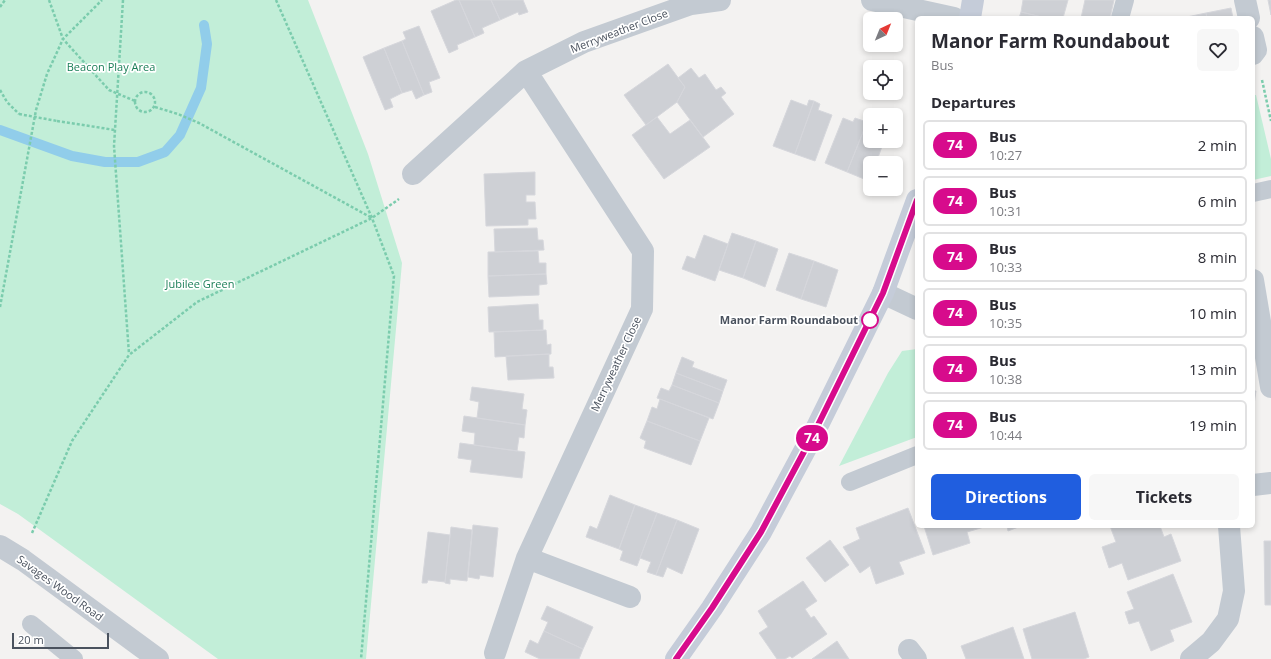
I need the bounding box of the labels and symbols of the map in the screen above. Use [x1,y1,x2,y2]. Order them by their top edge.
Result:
street label: Merryweather Close [568,5,670,56]
north arrow [863,12,903,52]
park label: Beacon Play Area [67,59,155,74]
park label: Jubilee Green [165,276,234,291]
marker: Manor Farm Roundabout [861,311,879,329]
place label: Manor Farm Roundabout [720,312,858,327]
street label: Merryweather Close [587,314,644,414]
line badge: 74 [794,425,830,451]
street label: Savages Wood Road [14,551,106,624]
scale bar [12,631,109,650]

